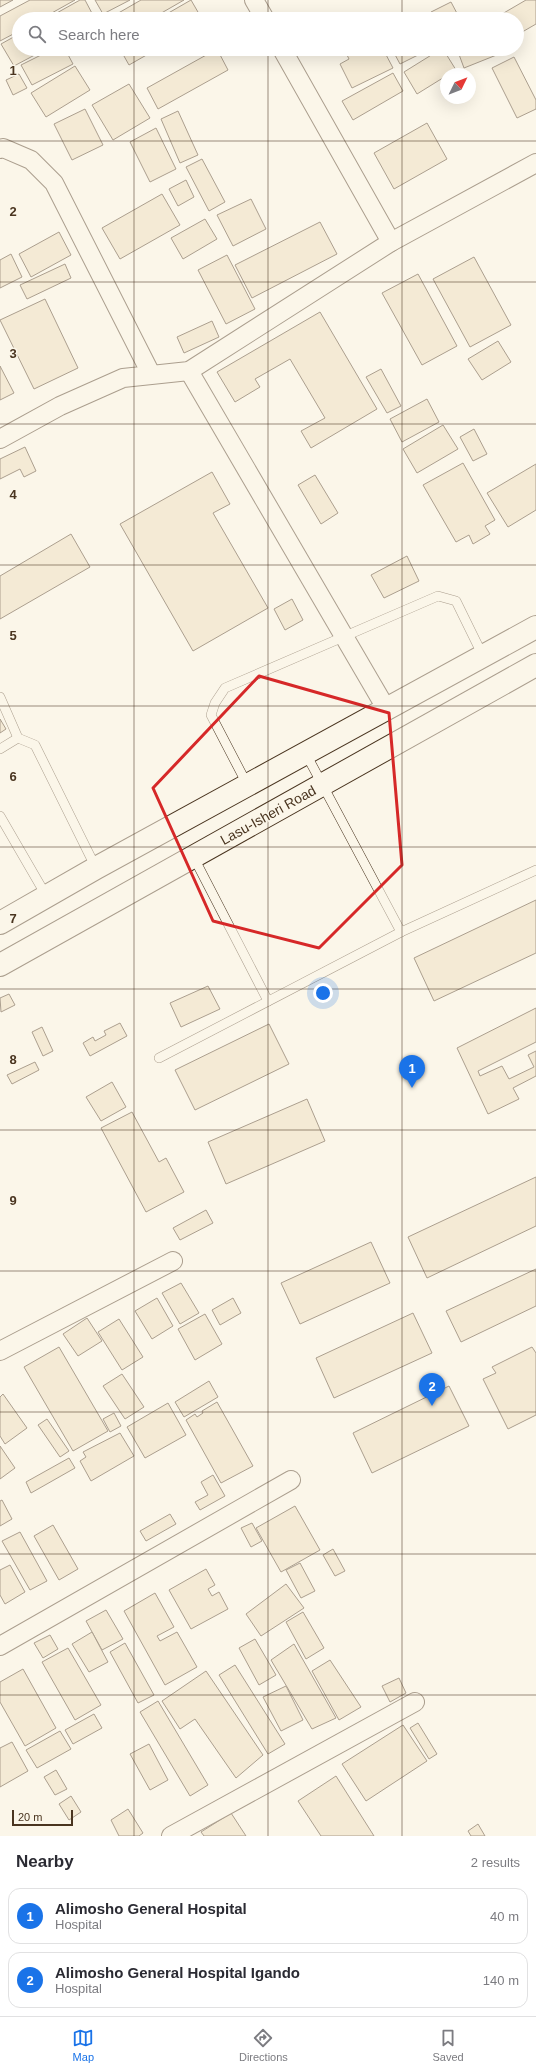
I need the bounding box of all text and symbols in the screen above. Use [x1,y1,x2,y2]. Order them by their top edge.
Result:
search box [12,12,524,56]
icon: search [26,23,48,45]
text: Search here [58,26,140,43]
text: 1 [9,63,17,78]
north arrow [440,68,476,104]
text: 2 [9,204,17,219]
text: 3 [9,346,17,361]
text: 4 [9,487,17,502]
text: 5 [9,628,17,643]
text: 6 [9,769,17,784]
street label: Lasu-Isheri Road [217,782,319,848]
text: 7 [9,911,17,926]
your location [313,983,333,1003]
text: 8 [9,1052,17,1067]
pin: 1 [399,1055,425,1088]
text: 9 [9,1193,17,1208]
pin: 2 [419,1373,445,1406]
scale bar [12,1808,73,1827]
text: 20 m [18,1811,42,1823]
text: Nearby [16,1852,74,1871]
text: 2 results [471,1855,520,1870]
text: Alimosho General Hospital [55,1900,247,1917]
text: 1 [26,1909,34,1924]
text: 40 m [490,1909,519,1924]
text: Hospital [55,1917,102,1932]
text: Alimosho General Hospital Igando [55,1964,300,1981]
text: 2 [26,1973,34,1988]
text: 140 m [483,1973,519,1988]
text: Hospital [55,1981,102,1996]
tab: Map [72,2027,94,2063]
tab: Directions [239,2027,288,2063]
tab: Saved [432,2027,464,2063]

